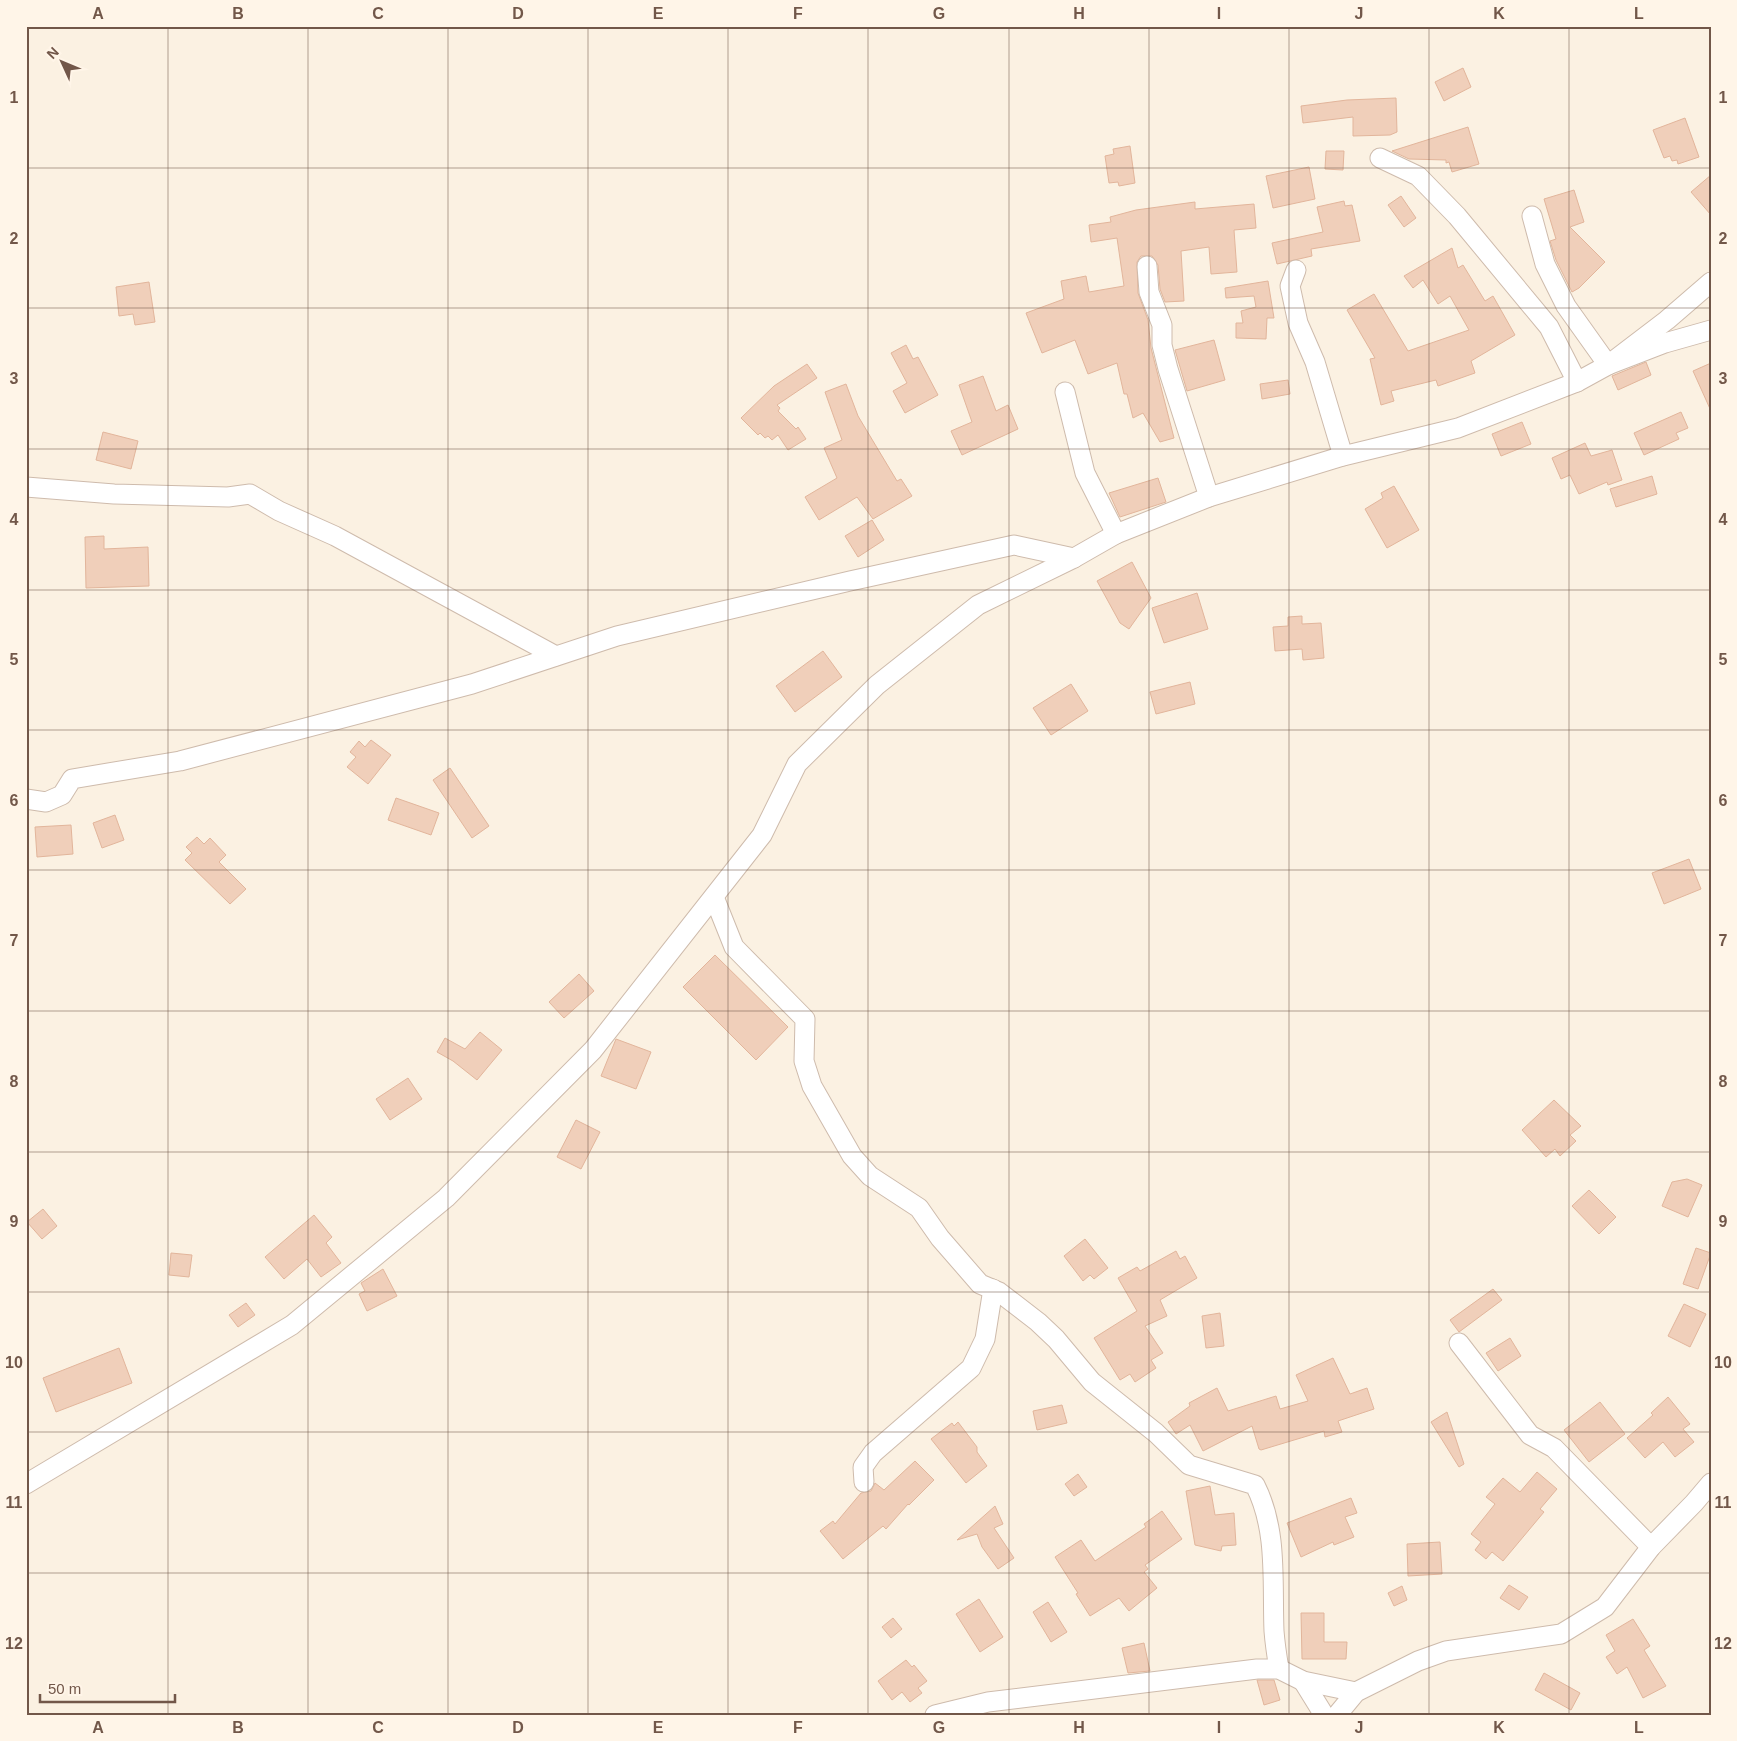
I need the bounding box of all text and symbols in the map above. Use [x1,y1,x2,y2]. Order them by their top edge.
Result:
text: A [92,5,104,22]
text: B [232,5,244,22]
text: C [372,5,384,22]
text: D [512,5,524,22]
text: E [653,5,664,22]
text: F [793,5,803,22]
text: G [933,5,945,22]
text: H [1073,5,1085,22]
text: I [1217,5,1221,22]
text: J [1355,5,1363,22]
text: K [1493,5,1505,22]
text: L [1634,5,1644,22]
north arrow [38,38,88,88]
text: N [43,44,62,62]
text: 1 [10,89,19,106]
text: 1 [1719,89,1728,106]
text: 2 [10,230,19,247]
text: 2 [1719,230,1728,247]
text: 3 [10,370,19,387]
text: 3 [1719,370,1728,387]
text: 4 [10,511,19,528]
text: 4 [1719,511,1728,528]
text: 5 [10,651,19,668]
text: 5 [1719,651,1728,668]
text: 6 [10,792,19,809]
text: 6 [1719,792,1728,809]
text: 7 [10,932,19,949]
text: 7 [1719,932,1728,949]
text: 8 [10,1073,19,1090]
text: 8 [1719,1073,1728,1090]
text: 9 [10,1213,19,1230]
text: 9 [1719,1213,1728,1230]
text: 10 [5,1354,23,1371]
text: 10 [1714,1354,1732,1371]
text: 11 [6,1494,23,1511]
text: 11 [1715,1494,1732,1511]
text: 12 [5,1635,23,1652]
text: 12 [1714,1635,1732,1652]
scale bar [40,1671,175,1703]
text: 50 m [48,1680,81,1697]
text: A [92,1719,104,1736]
text: B [232,1719,244,1736]
text: C [372,1719,384,1736]
text: D [512,1719,524,1736]
text: E [653,1719,664,1736]
text: F [793,1719,803,1736]
text: G [933,1719,945,1736]
text: H [1073,1719,1085,1736]
text: I [1217,1719,1221,1736]
text: J [1355,1719,1363,1736]
text: K [1493,1719,1505,1736]
text: L [1634,1719,1644,1736]

